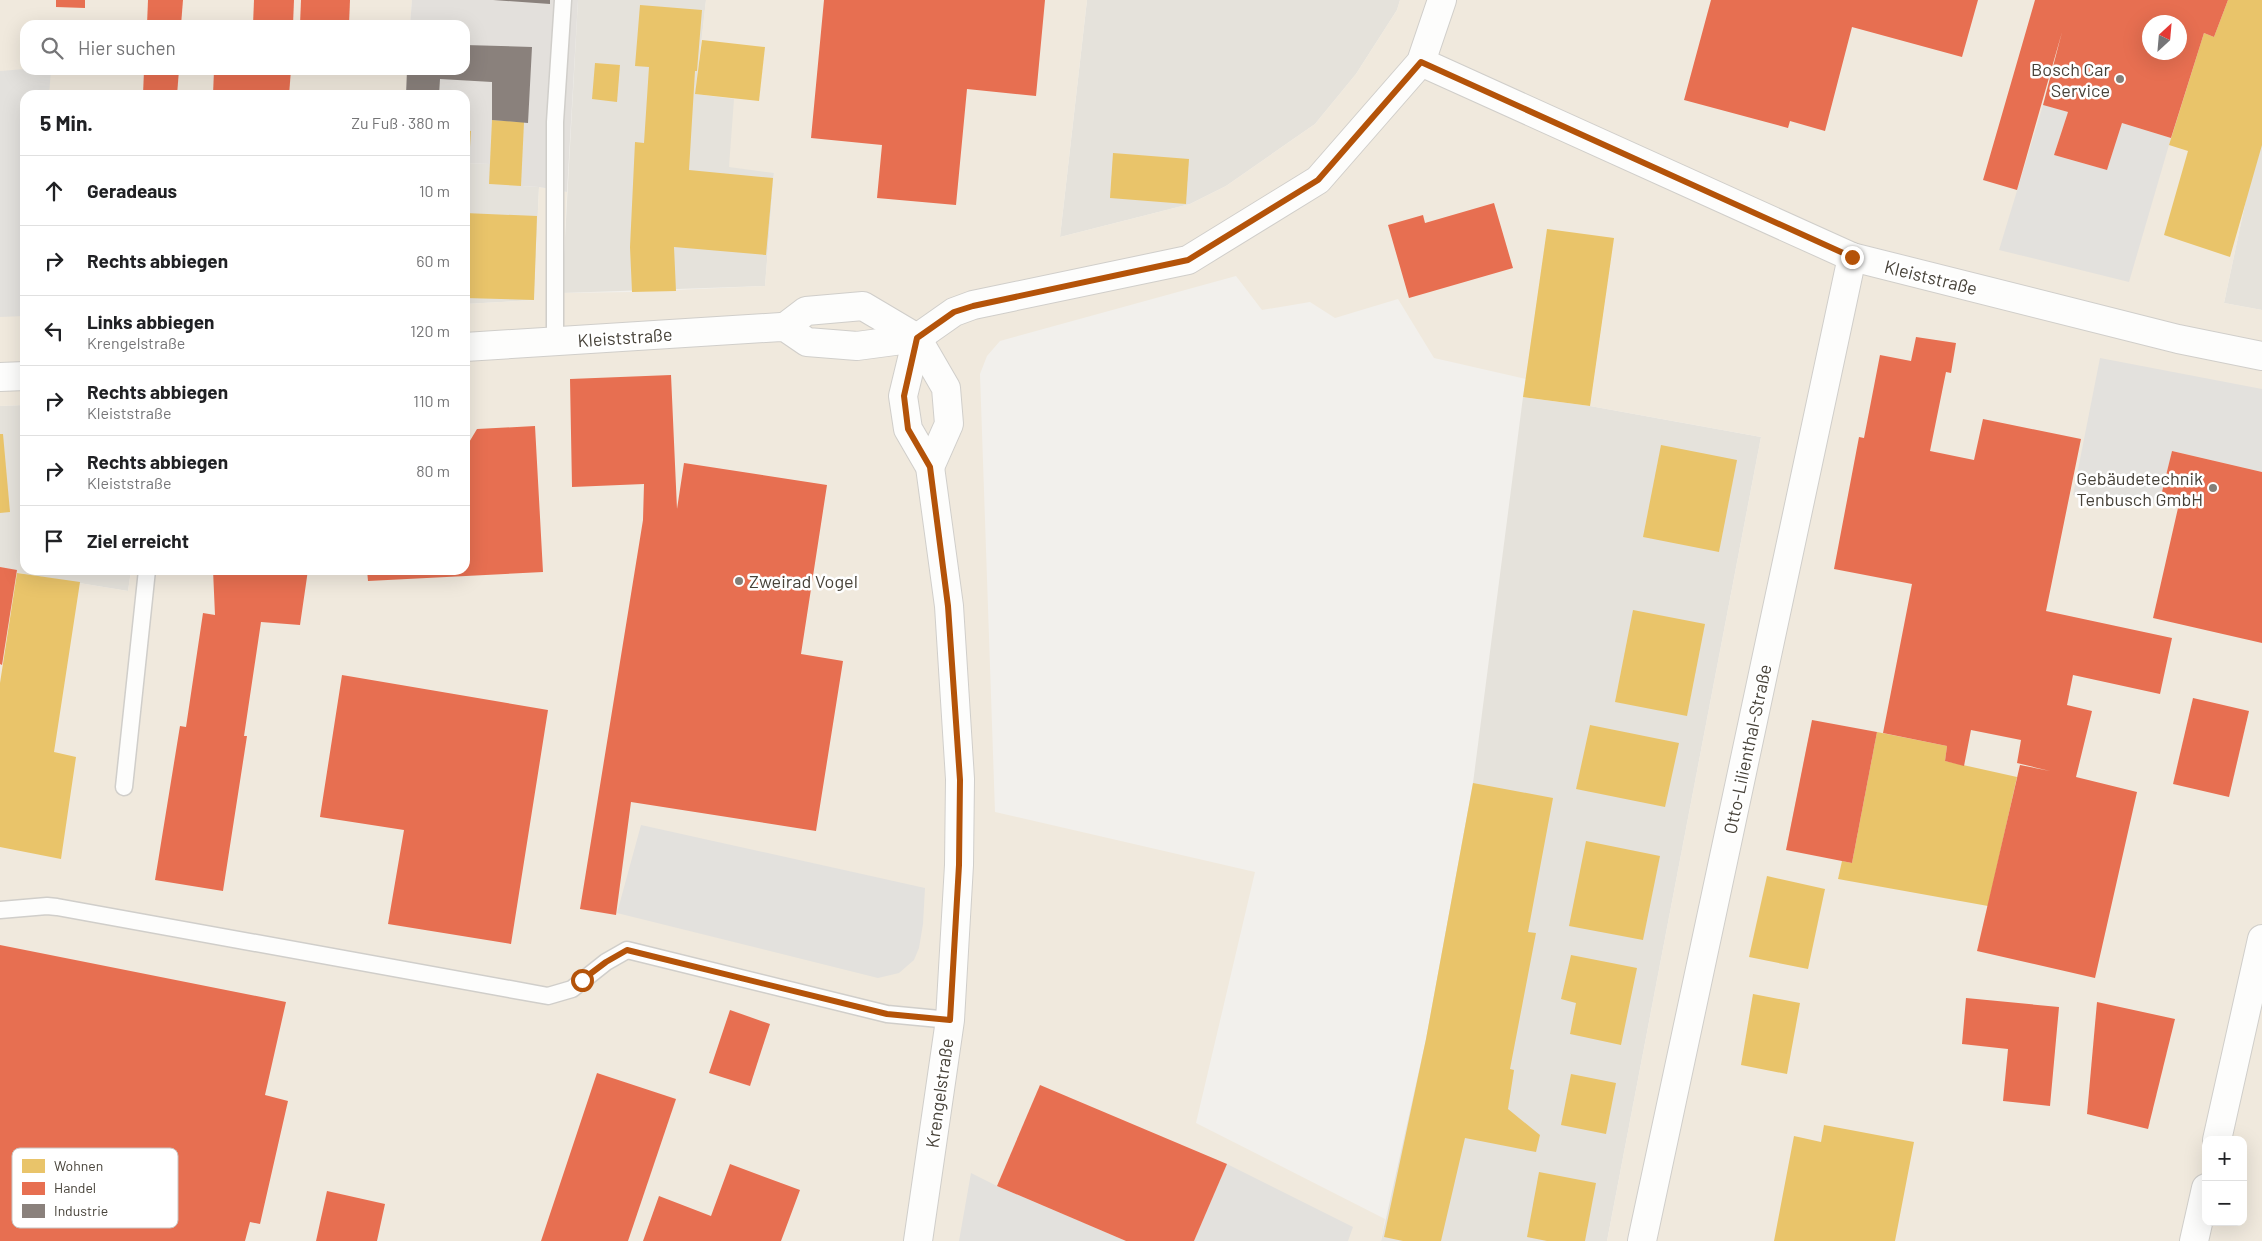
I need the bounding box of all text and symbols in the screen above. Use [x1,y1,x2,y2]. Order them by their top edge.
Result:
north arrow [2142,15,2187,60]
search box [20,20,470,75]
icon: search [38,34,66,62]
text: Hier suchen [78,36,176,59]
place label: Bosch Car Service [2031,58,2110,101]
marker: Bosch Car Service [2114,73,2126,85]
text: 5 Min. [40,110,93,135]
text: Zu Fuß · 380 m [351,113,450,132]
icon: ahead [40,177,68,205]
text: Geradeaus [87,179,177,202]
text: 10 m [419,181,450,200]
route end [1841,246,1864,269]
icon: right [40,247,68,275]
text: Rechts abbiegen [87,249,228,272]
text: 60 m [416,251,450,270]
street label: Kleiststraße [1882,255,1980,299]
text: Links abbiegen [87,310,214,333]
icon: left [40,317,68,345]
text: 120 m [410,321,450,340]
street label: Kleiststraße [577,323,673,351]
text: Krengelstraße [87,333,185,352]
text: Rechts abbiegen [87,380,228,403]
icon: right [40,387,68,415]
text: 110 m [413,391,450,410]
text: Kleiststraße [87,403,171,422]
text: Rechts abbiegen [87,450,228,473]
icon: right [40,457,68,485]
text: 80 m [416,461,450,480]
place label: Gebäudetechnik Tenbusch GmbH [2076,467,2203,510]
text: Kleiststraße [87,473,171,492]
marker: Gebäudetechnik Tenbusch GmbH [2207,482,2219,494]
icon: arrive [40,527,68,555]
text: Ziel erreicht [87,529,189,552]
place label: Zweirad Vogel [749,570,858,592]
marker: Zweirad Vogel [733,575,745,587]
street label: Otto-Lilienthal-Straße [1718,662,1776,836]
route start [571,969,594,992]
street label: Krengelstraße [920,1037,958,1149]
map controls [2202,1136,2247,1226]
button: + [2202,1136,2247,1181]
legend [12,1148,178,1228]
text: Wohnen [54,1157,103,1174]
text: Handel [54,1179,96,1196]
button: − [2202,1181,2247,1226]
text: Industrie [54,1202,108,1219]

